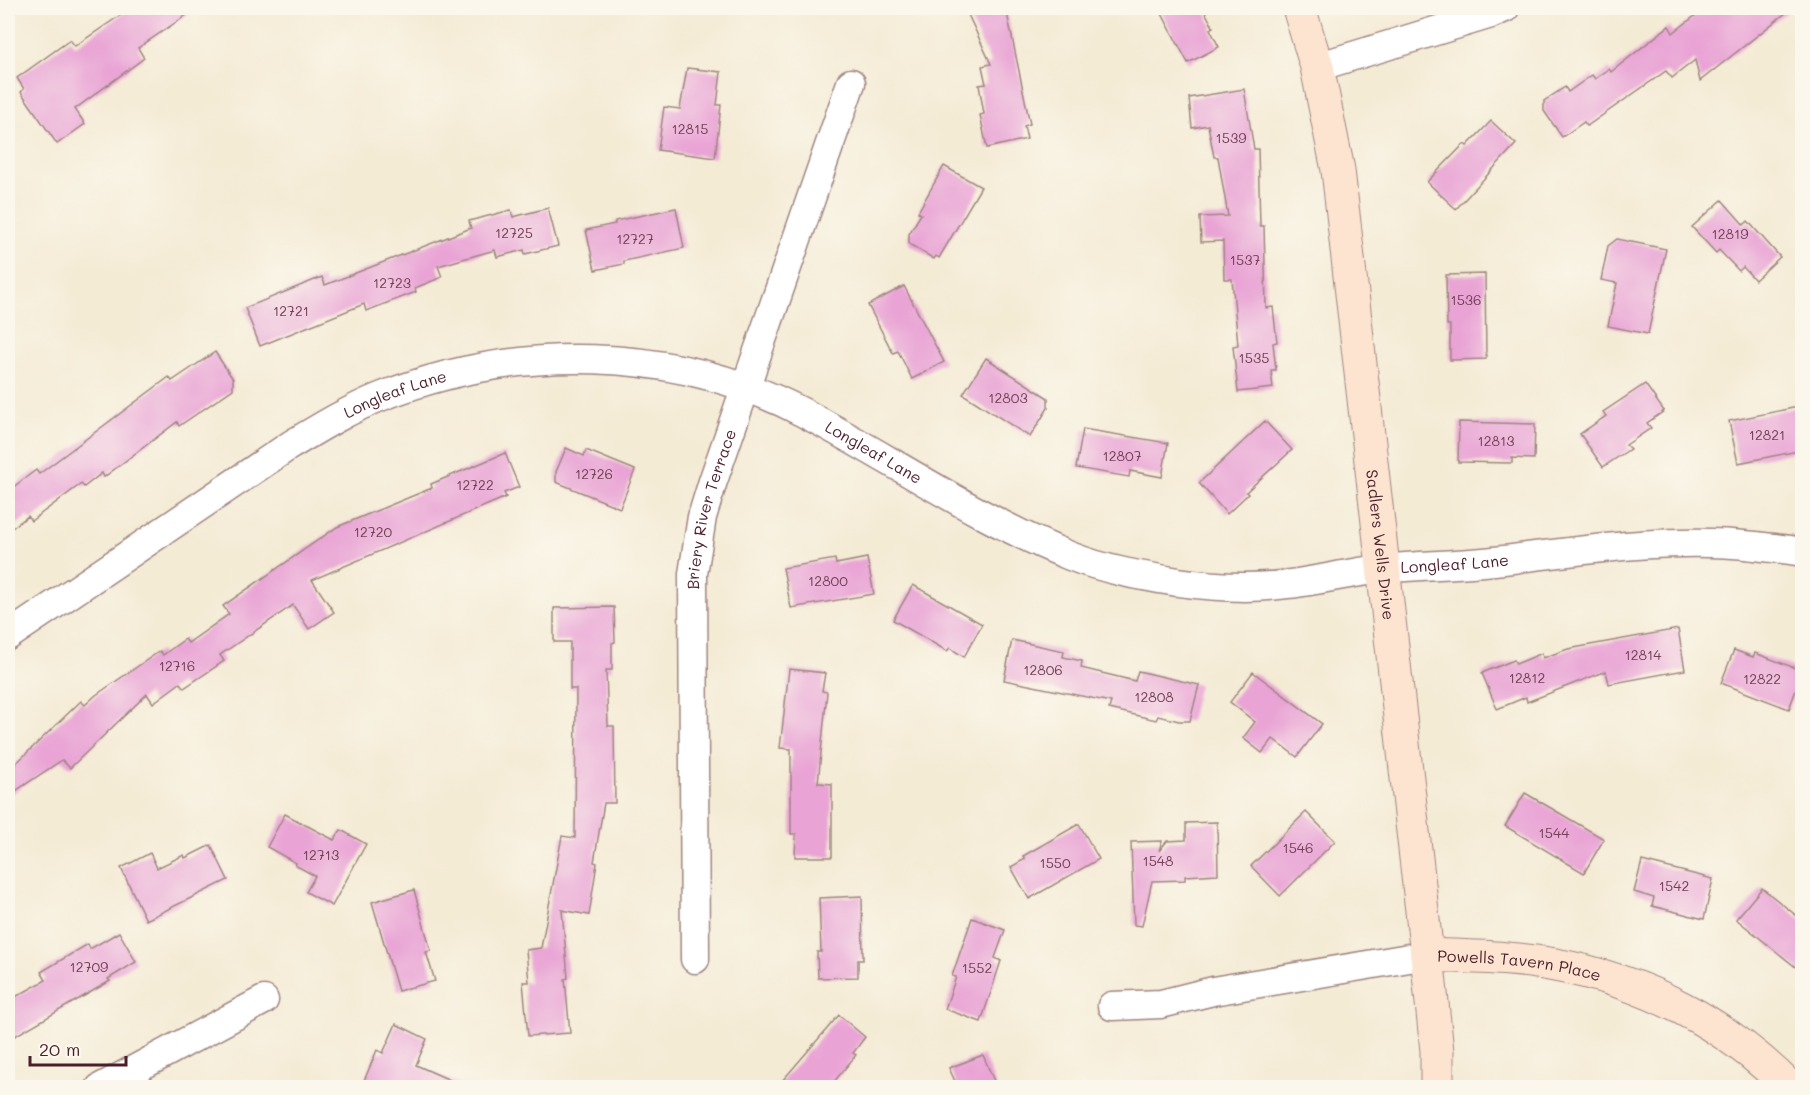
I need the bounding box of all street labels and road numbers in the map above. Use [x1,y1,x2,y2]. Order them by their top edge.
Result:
street label: Longleaf Lane [340,365,449,422]
street label: Longleaf Lane [822,416,926,488]
street label: Briery River Terrace [682,426,740,590]
street label: Sadlers Wells Drive [1362,468,1400,621]
street label: Longleaf Lane [1400,548,1510,577]
street label: Powells Tavern Place [1437,944,1604,985]

